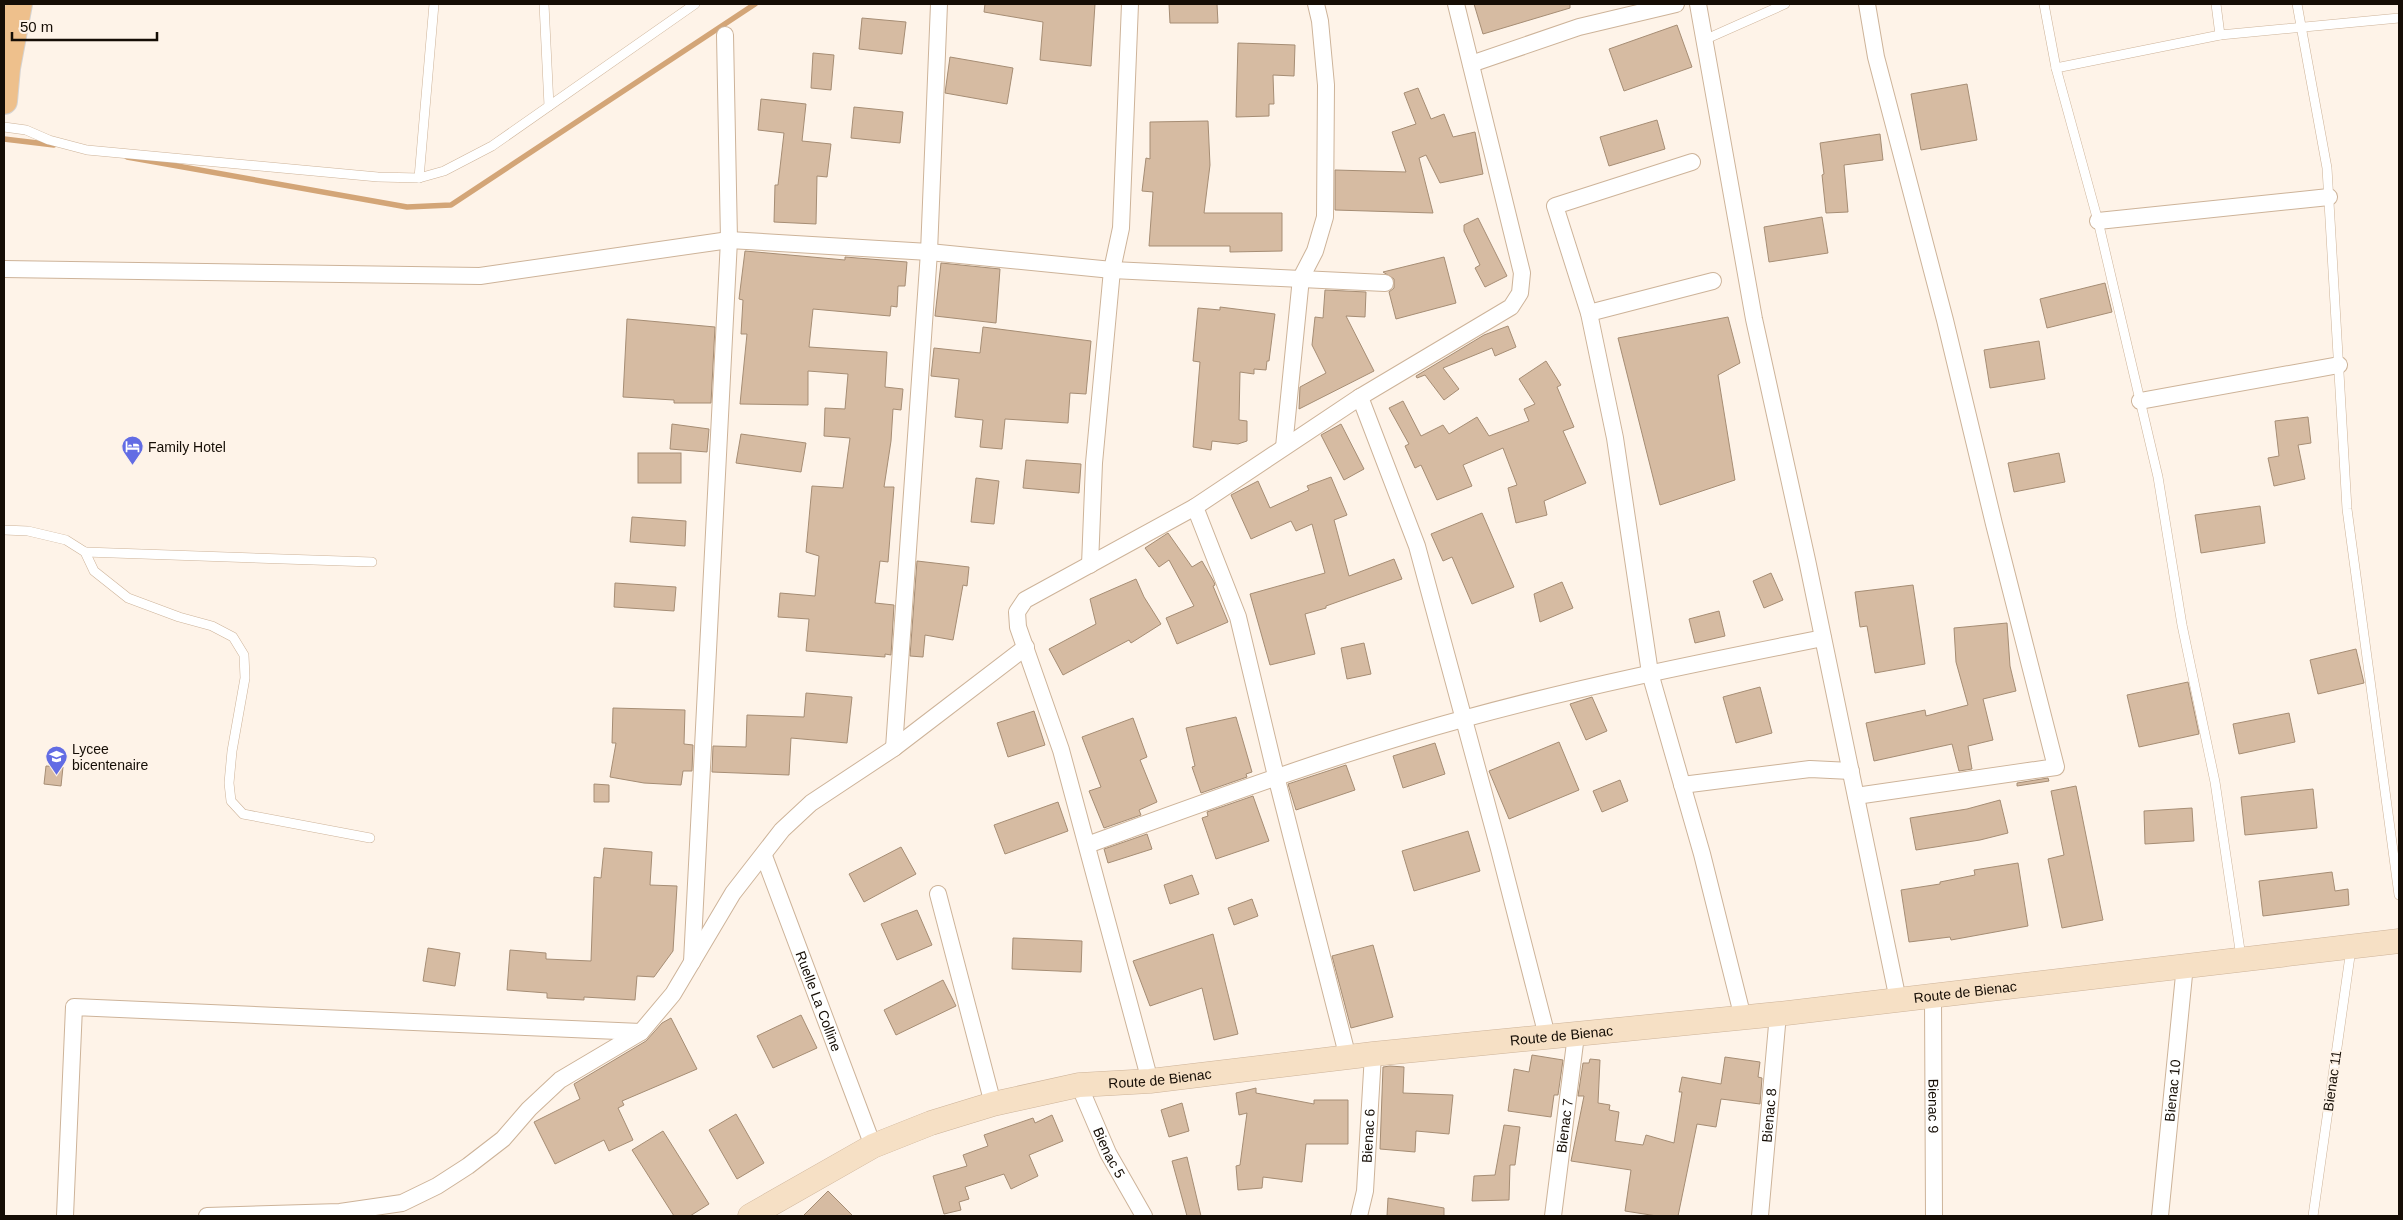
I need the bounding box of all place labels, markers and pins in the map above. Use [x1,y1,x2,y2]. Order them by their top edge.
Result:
hotel icon: Family Hotel [120,435,144,466]
place label: Family Hotel [148,439,226,455]
place label: Lycee bicentenaire [72,741,148,773]
school or university icon: Lycee bicentenaire [44,745,68,776]

